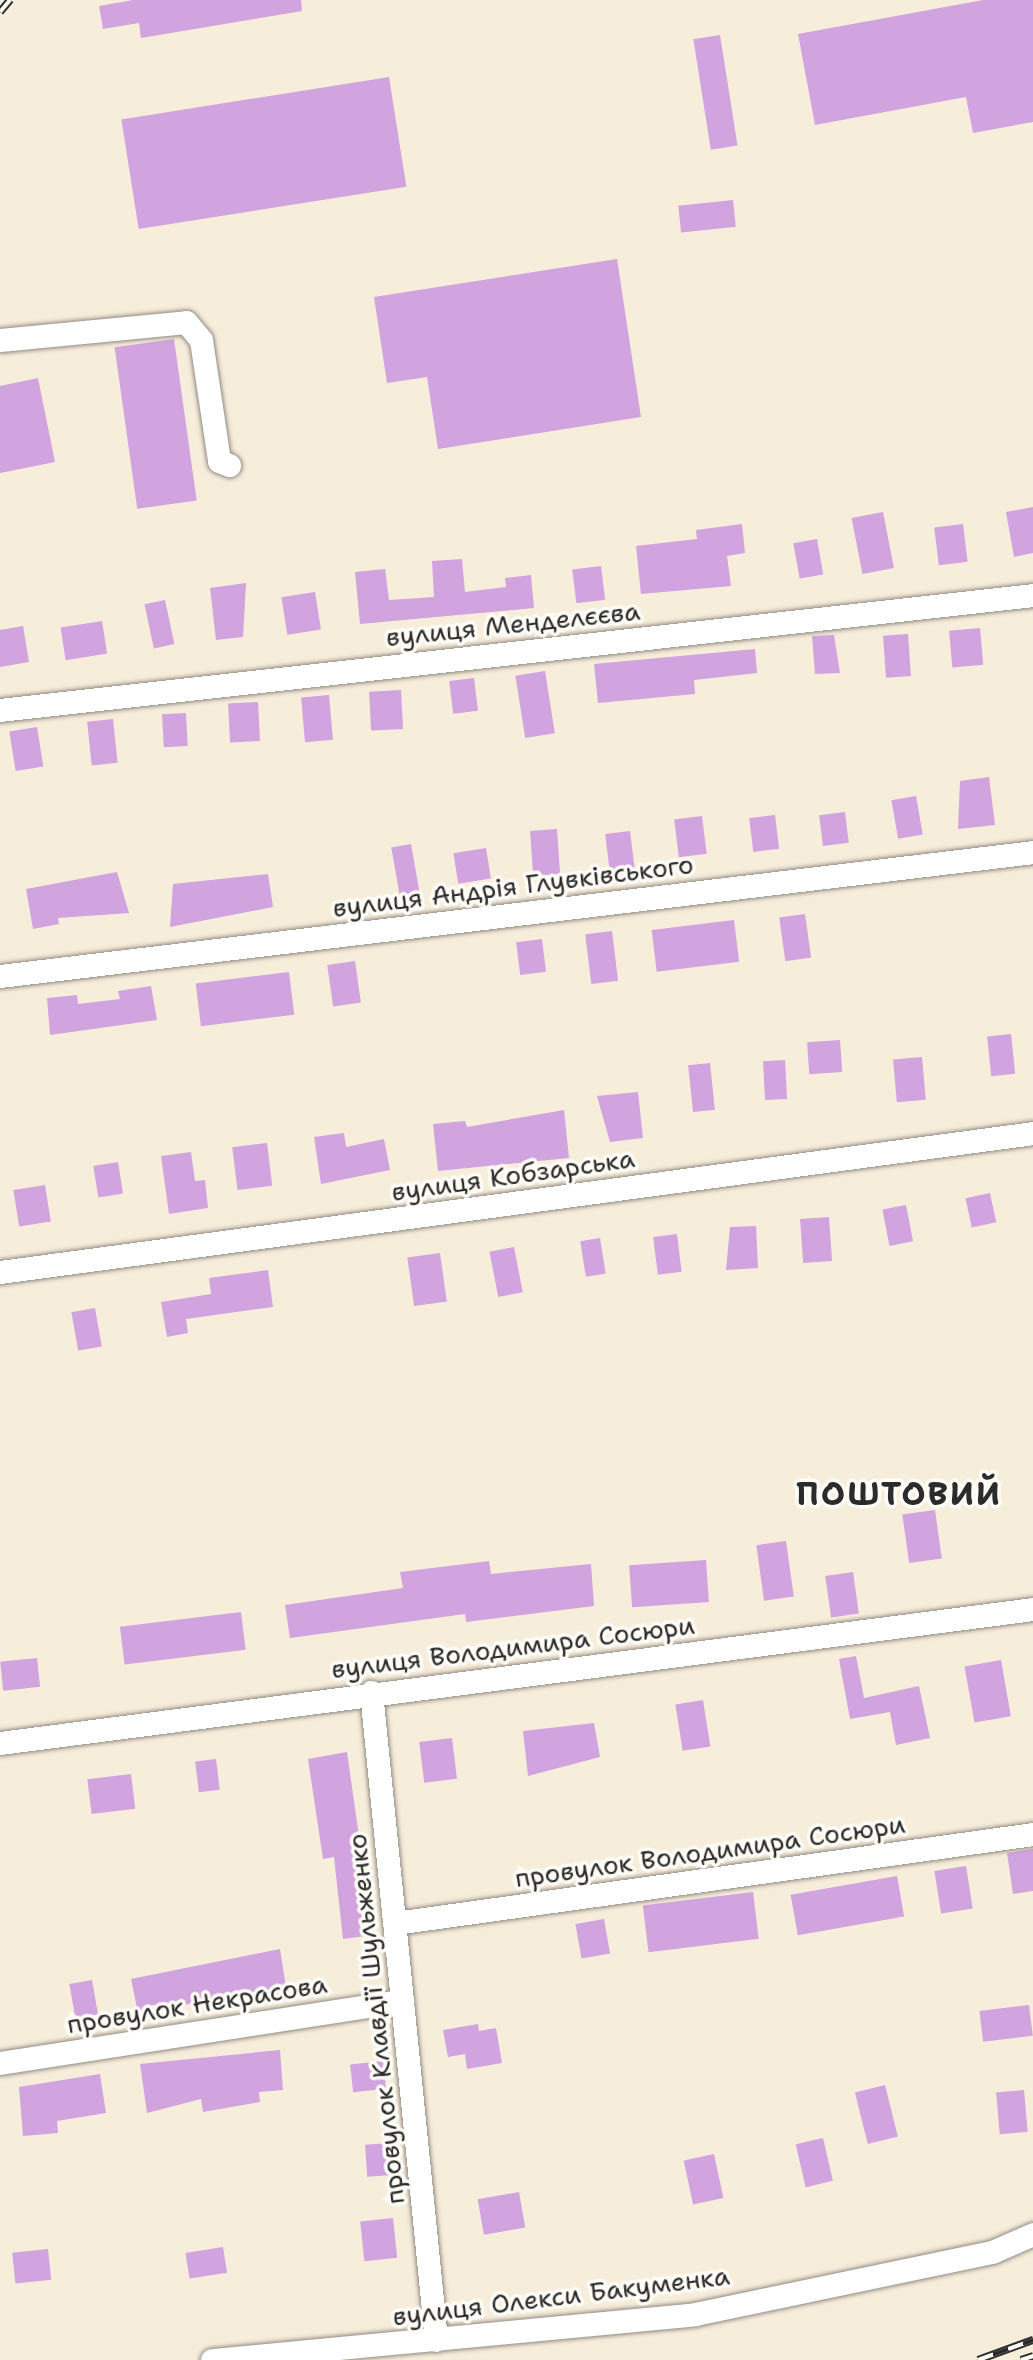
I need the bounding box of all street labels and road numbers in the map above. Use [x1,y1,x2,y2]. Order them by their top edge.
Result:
street label: вулиця Менделєєва [384,595,642,653]
street label: вулиця Андрія Глувківського [331,848,695,924]
street label: вулиця Кобзарська [389,1142,637,1208]
street label: вулиця Володимира Сосюри [329,1609,697,1685]
street label: провулок Володимира Сосюри [513,1808,907,1894]
street label: провулок Клавдії Шульженко [341,1832,411,2206]
street label: провулок Некрасова [65,1968,329,2040]
street label: вулиця Олекси Бакуменка [391,2260,731,2332]

